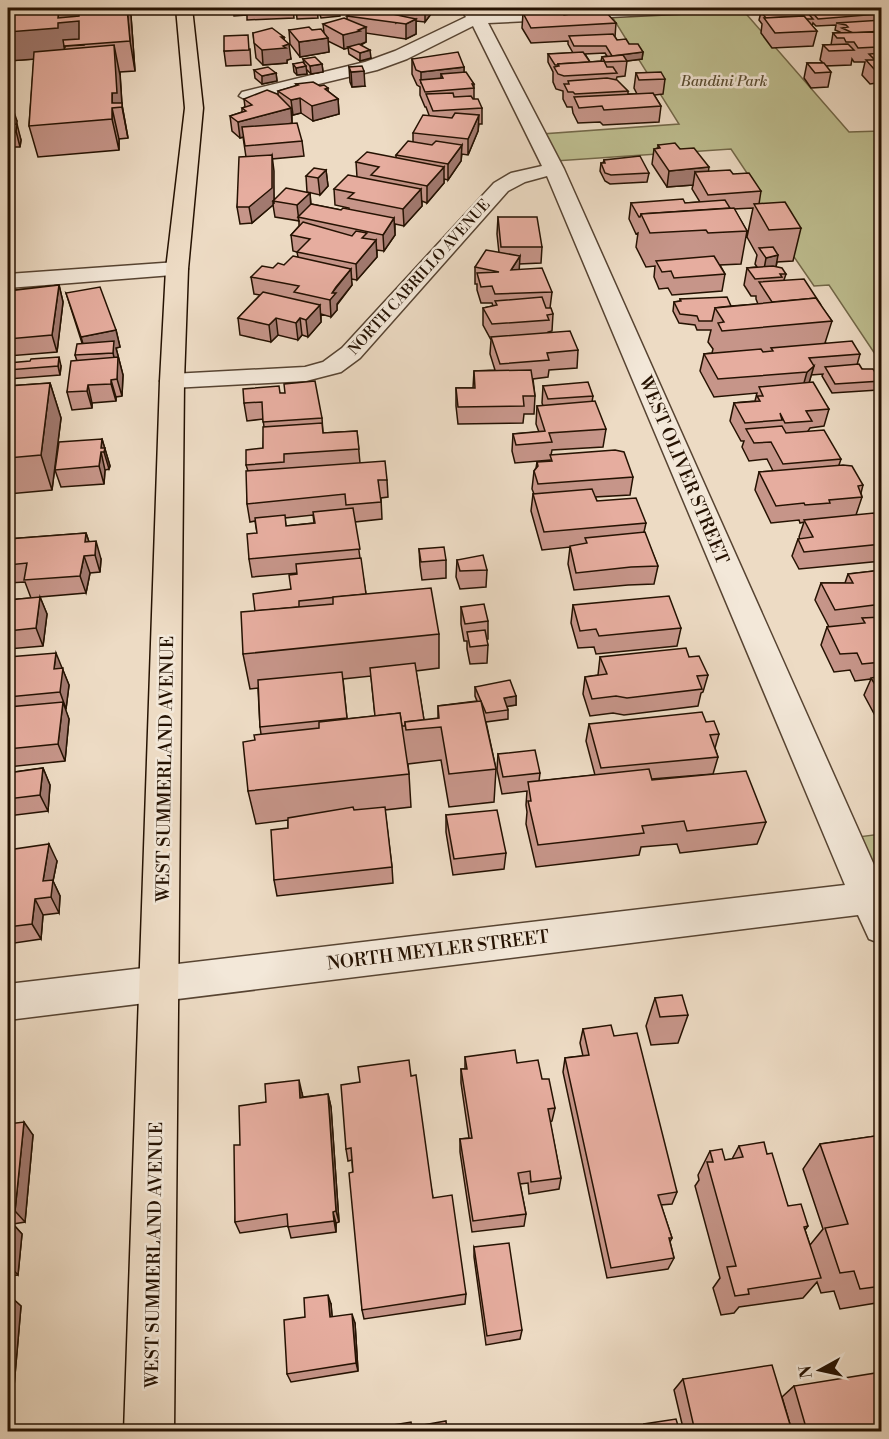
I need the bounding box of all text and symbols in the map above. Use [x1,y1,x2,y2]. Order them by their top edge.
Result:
park label: Bandini Park [680,72,768,91]
street label: NORTH CABRILLO AVENUE [344,195,494,359]
street label: WEST OLIVER STREET [633,372,734,568]
street label: WEST SUMMERLAND AVENUE [152,636,179,903]
street label: NORTH MEYLER STREET [326,925,551,976]
street label: WEST SUMMERLAND AVENUE [141,1122,168,1389]
north arrow [790,1340,850,1400]
text: N [795,1364,817,1380]

